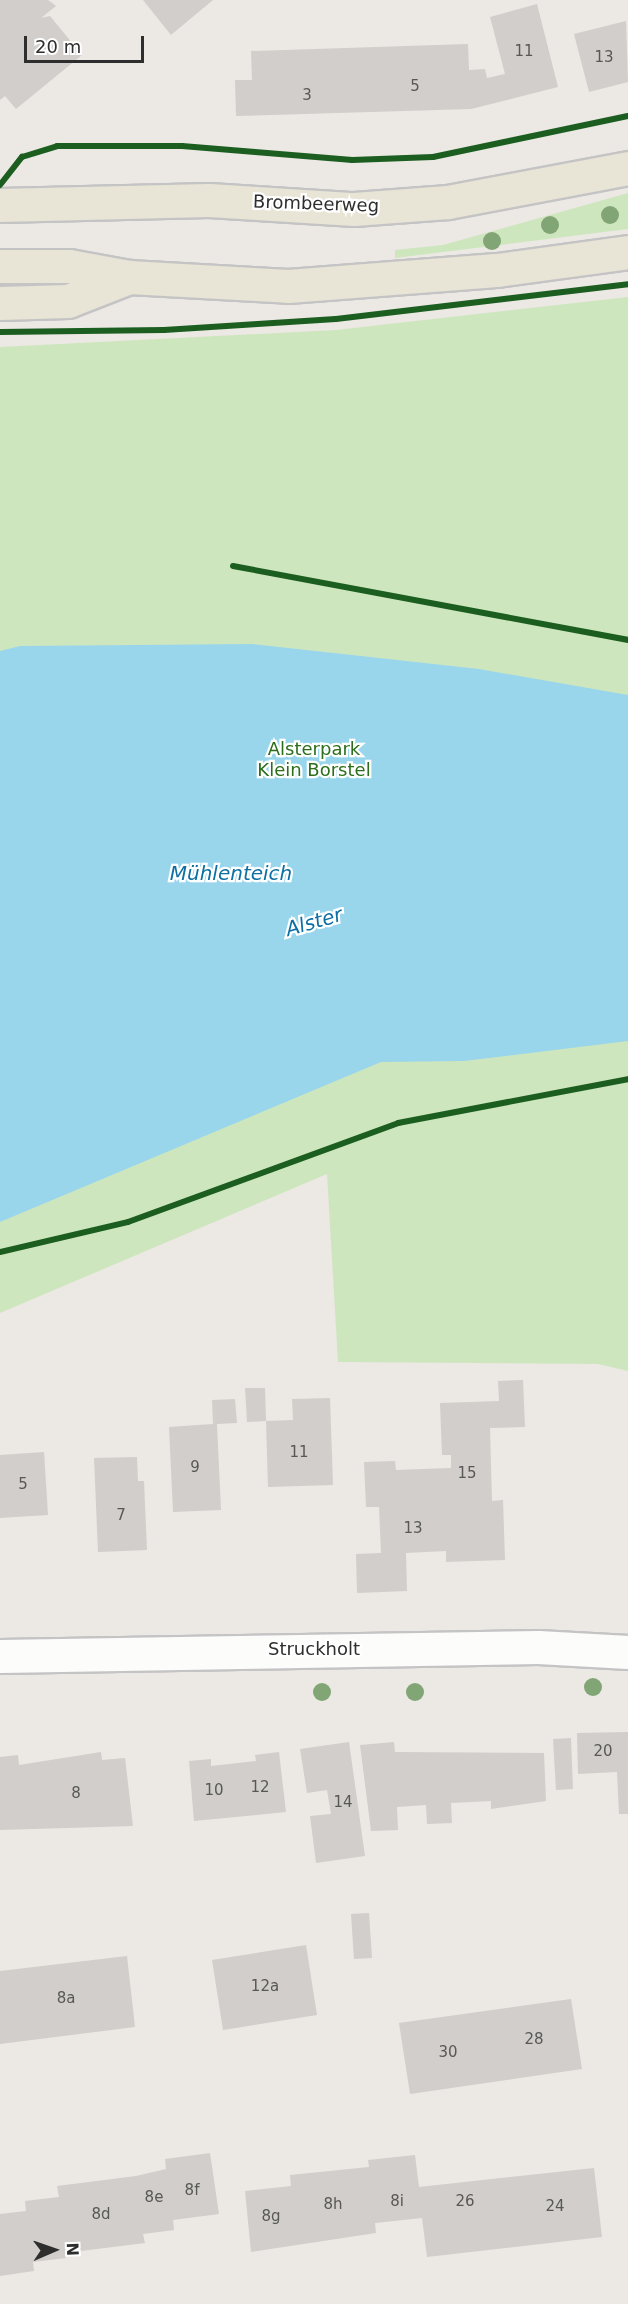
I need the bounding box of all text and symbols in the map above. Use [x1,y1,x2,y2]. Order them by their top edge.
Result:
scale bar [27,24,147,62]
text: 20 m [35,36,81,57]
house number: 11 [514,43,534,61]
house number: 13 [594,49,614,67]
house number: 5 [410,78,420,96]
house number: 3 [302,87,312,105]
street label: Brombeerweg [253,191,379,217]
park label: Alsterpark Klein Borstel [257,739,371,782]
water label: Mühlenteich [170,861,292,885]
water label: Alster [283,902,345,942]
house number: 11 [289,1444,309,1462]
house number: 9 [190,1459,200,1477]
house number: 15 [457,1465,477,1483]
house number: 5 [18,1476,28,1494]
house number: 7 [116,1507,126,1525]
house number: 13 [403,1520,423,1538]
street label: Struckholt [268,1638,360,1660]
house number: 20 [593,1743,613,1761]
house number: 12 [250,1779,270,1797]
house number: 10 [204,1782,224,1800]
house number: 8 [71,1785,81,1803]
house number: 14 [333,1794,353,1812]
house number: 12a [251,1978,279,1996]
house number: 8a [57,1990,75,2008]
house number: 28 [524,2031,544,2049]
house number: 30 [438,2044,458,2062]
house number: 8f [185,2182,199,2200]
house number: 8e [145,2189,163,2207]
house number: 8i [390,2193,404,2211]
house number: 26 [455,2193,475,2211]
house number: 8h [323,2196,343,2214]
house number: 24 [545,2198,565,2216]
house number: 8d [91,2206,111,2224]
house number: 8g [261,2208,281,2226]
north arrow [24,2220,84,2280]
text: N [63,2242,82,2256]

